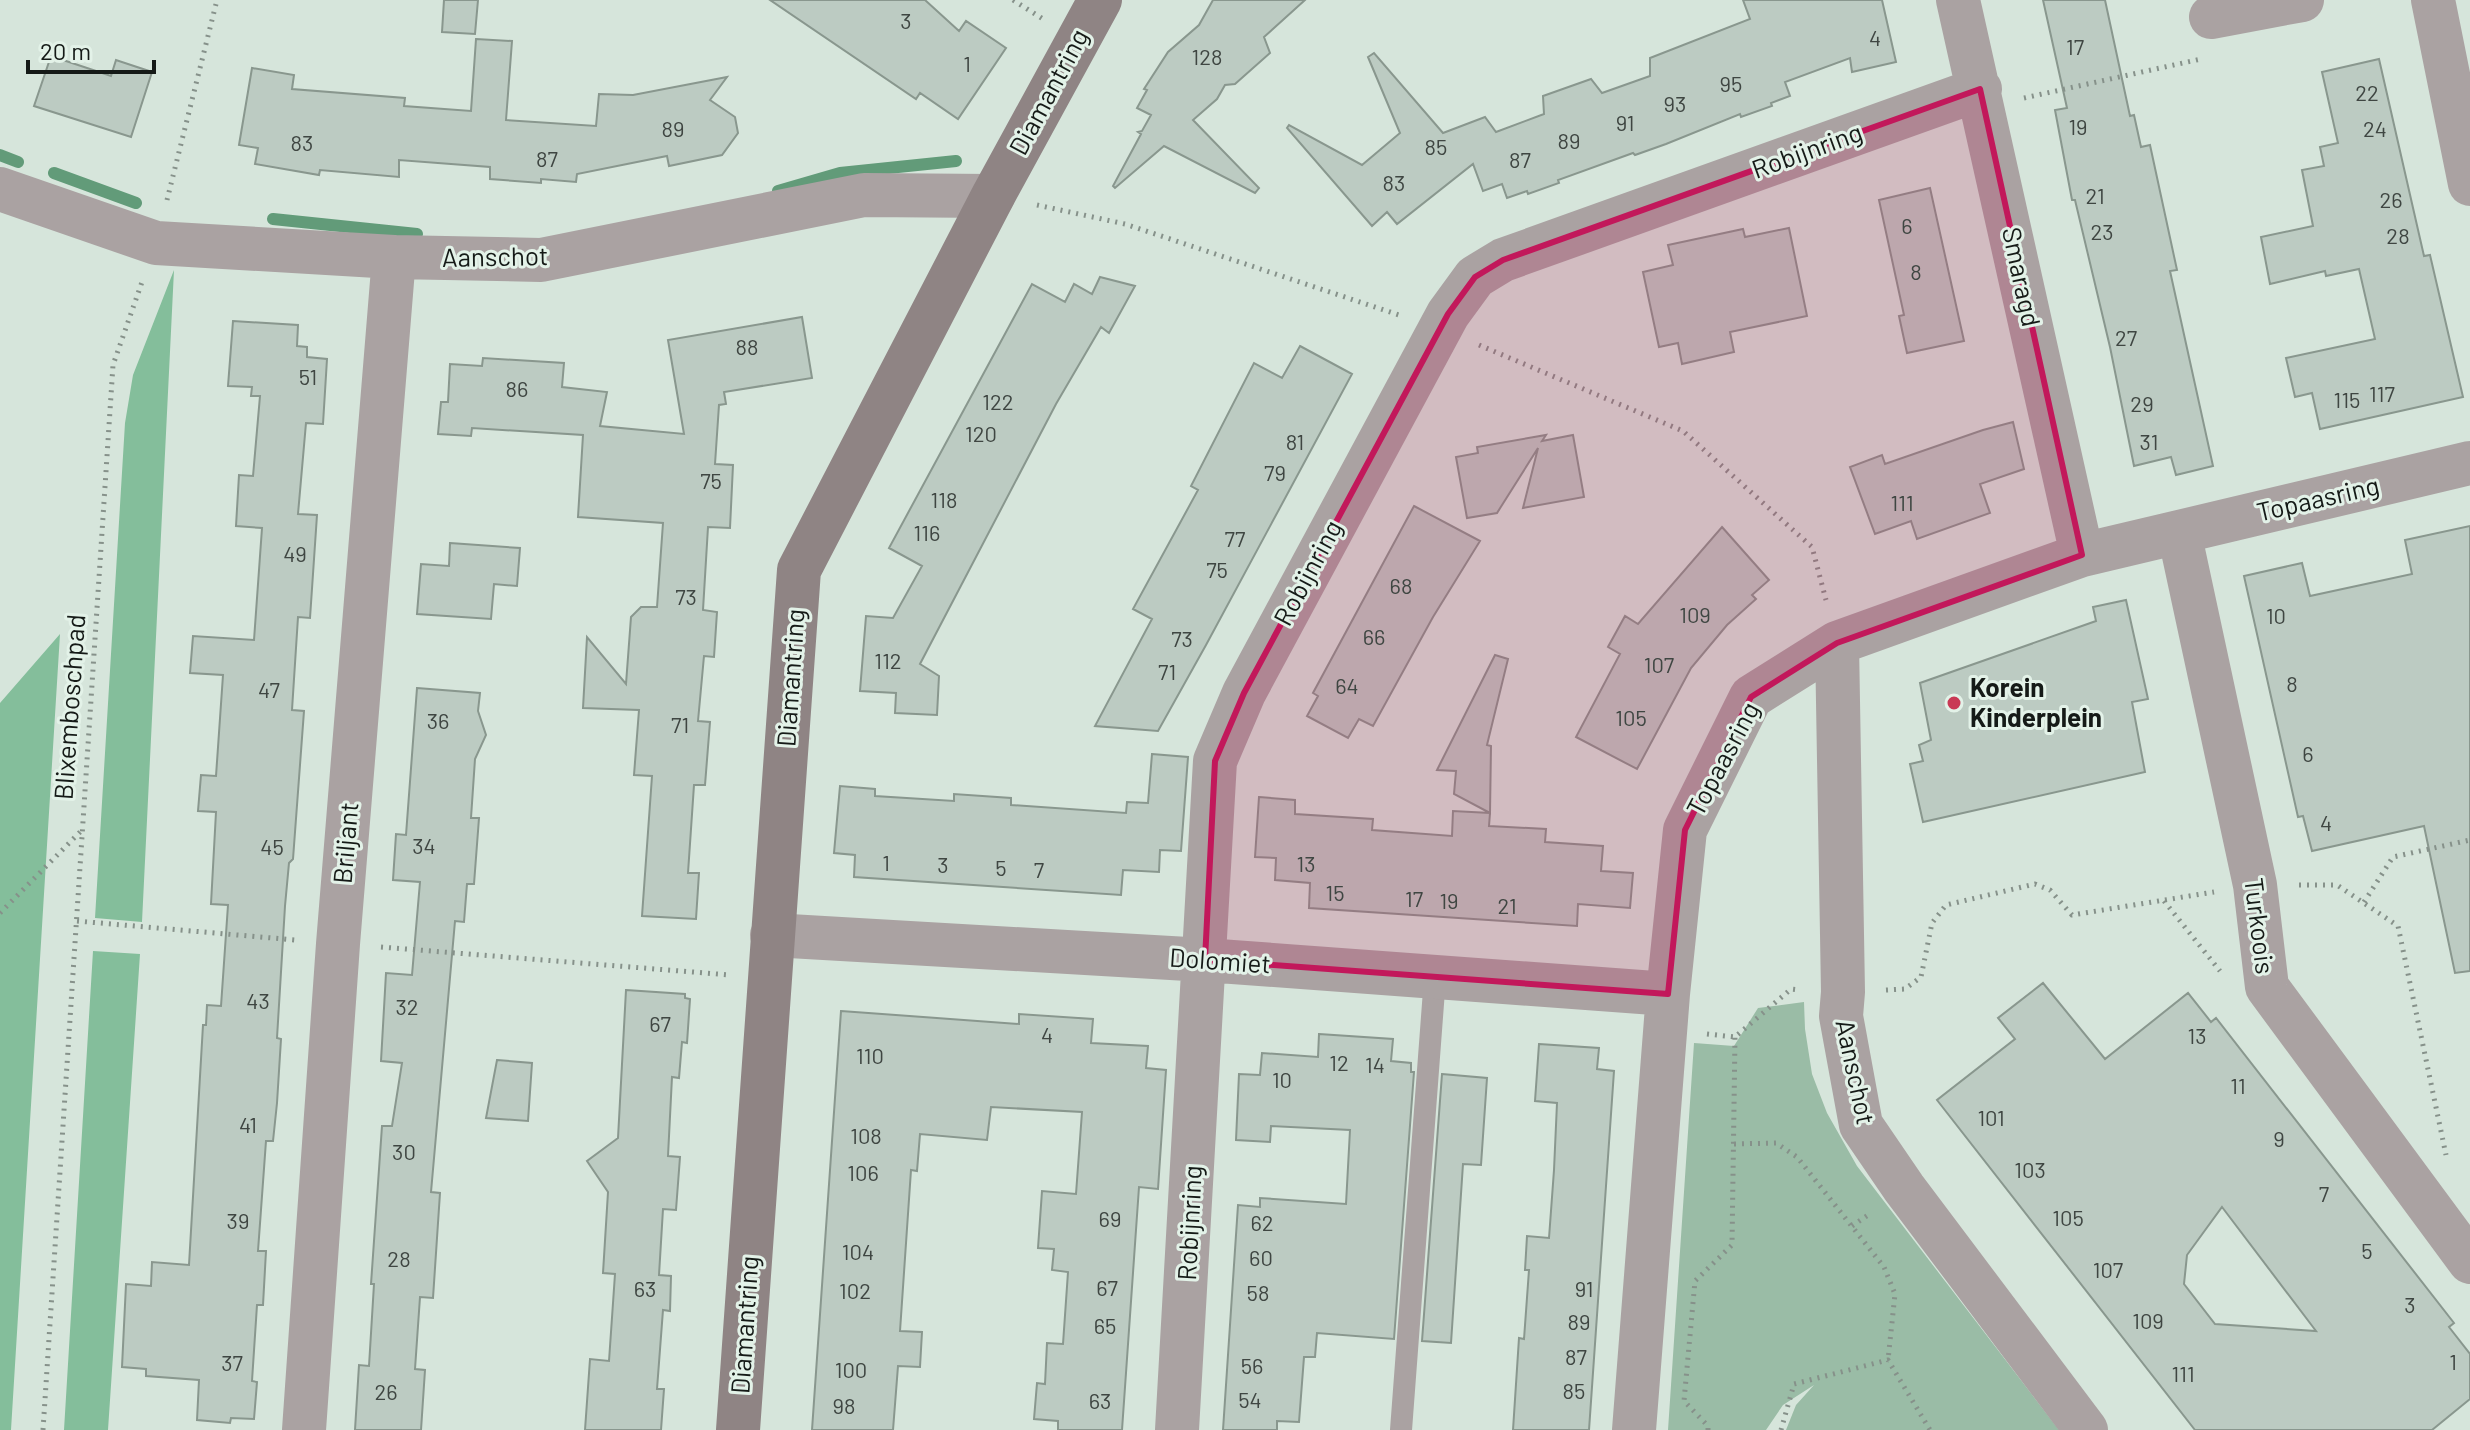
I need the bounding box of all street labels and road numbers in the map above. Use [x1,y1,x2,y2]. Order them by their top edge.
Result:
street label: Diamantring [1002,23,1094,160]
street label: Robijnring [1747,115,1866,184]
street label: Smaragd [1997,224,2048,329]
street label: Aanschot [442,239,548,272]
street label: Topaasring [2253,468,2382,527]
street label: Robijnring [1266,514,1347,630]
street label: Diamantring [769,608,810,748]
street label: Blixemboschpad [47,613,90,801]
street label: Topaasring [1679,696,1765,821]
street label: Briljant [326,801,363,885]
street label: Turkoois [2239,876,2282,976]
street label: Dolomiet [1168,940,1272,979]
street label: Aanschot [1830,1016,1883,1127]
street label: Robijnring [1170,1165,1207,1281]
street label: Diamantring [723,1255,764,1395]

